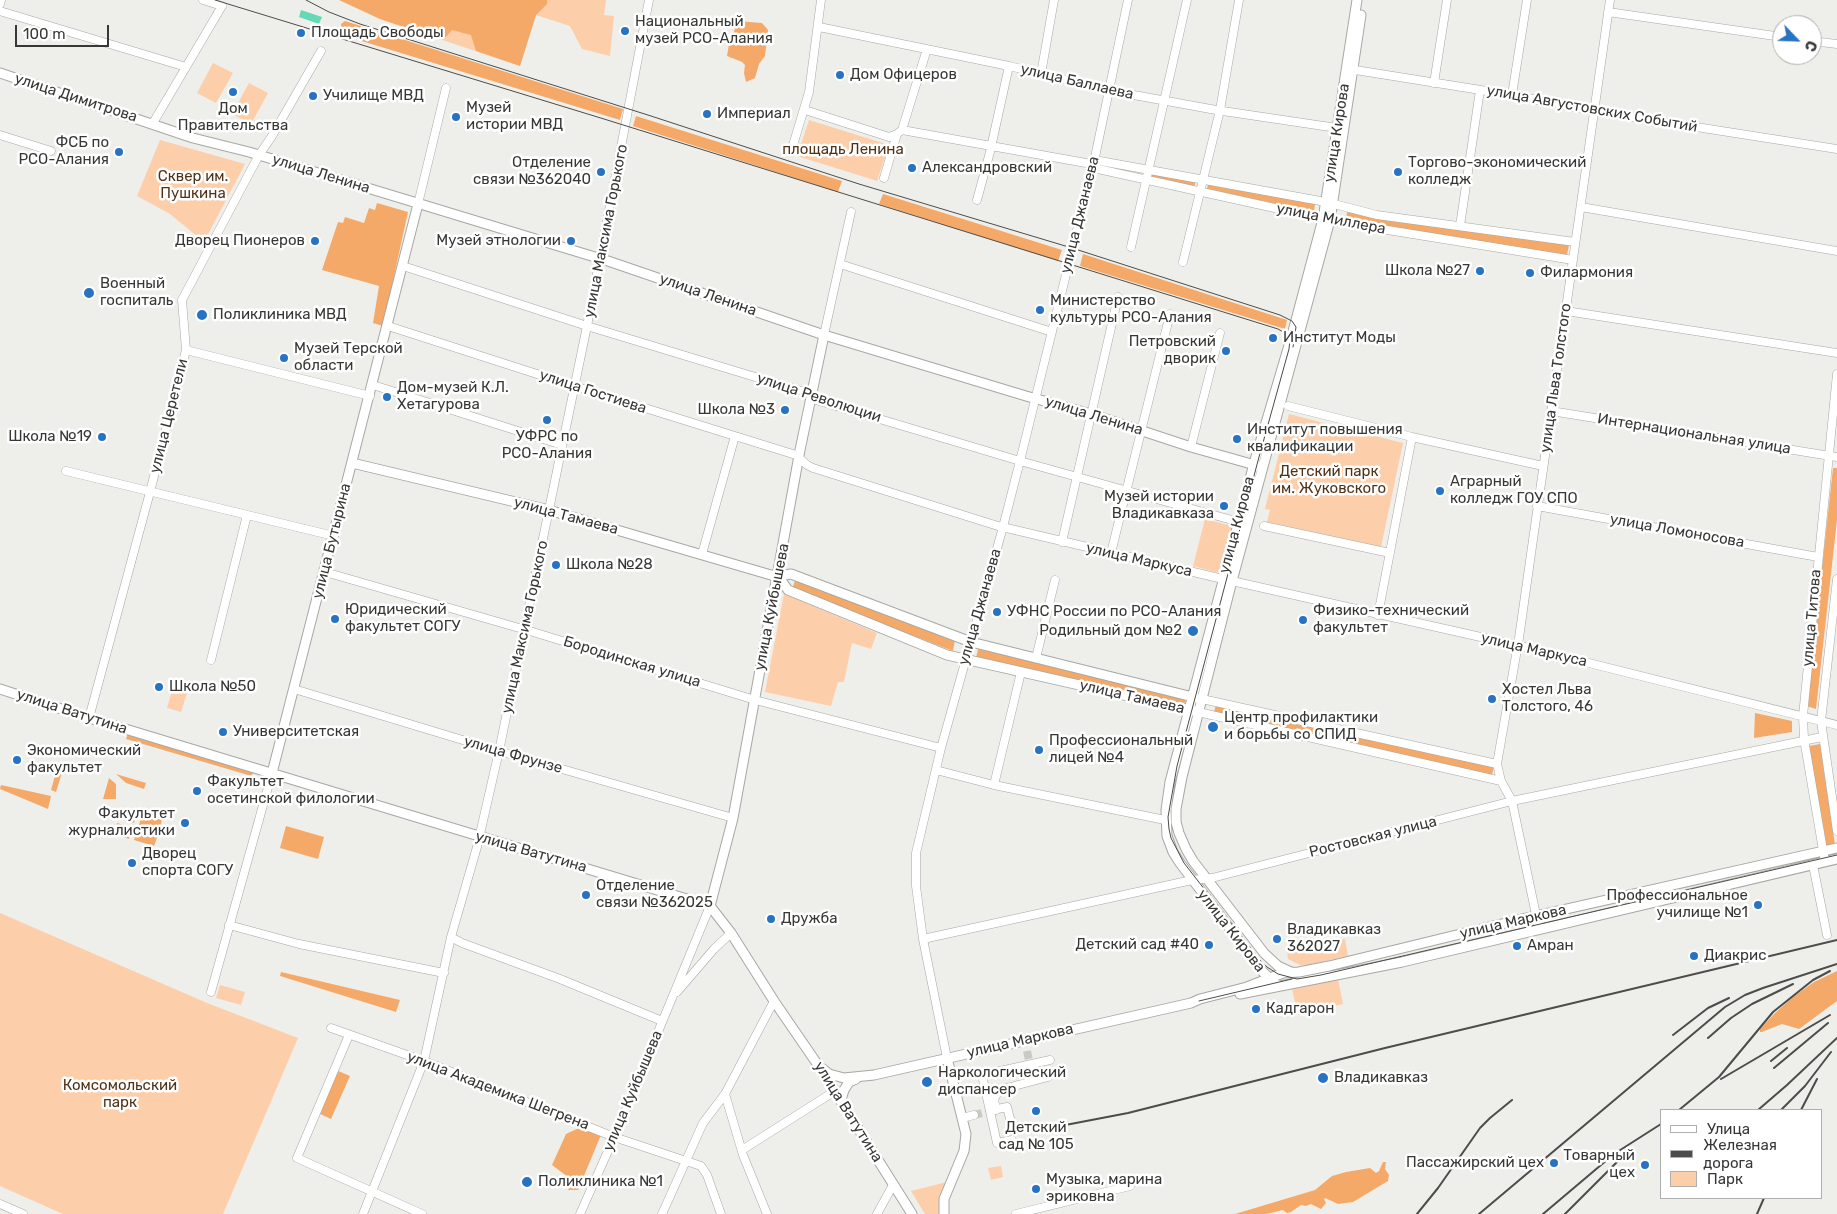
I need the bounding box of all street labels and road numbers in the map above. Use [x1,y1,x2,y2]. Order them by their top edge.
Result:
street label: улица Баллаева [1019,60,1135,104]
street label: улица Димитрова [12,70,140,126]
street label: улица Кирова [1320,82,1354,184]
street label: улица Августовских Событий [1485,82,1699,136]
street label: улица Максима Горького [580,143,632,319]
street label: улица Ленина [270,151,372,197]
street label: улица Джанаева [1057,155,1103,275]
street label: улица Миллера [1275,200,1387,238]
street label: улица Ленина [657,270,759,320]
street label: улица Льва Толстого [1537,302,1575,454]
street label: улица Церетели [146,357,192,475]
street label: улица Гостиева [537,366,649,418]
street label: улица Революции [754,369,884,427]
street label: улица Ленина [1043,393,1145,439]
street label: Интернациональная улица [1596,410,1792,458]
street label: улица Кирова [1215,474,1259,576]
street label: улица Бутырина [309,481,355,601]
street label: улица Тамаева [512,493,620,539]
street label: улица Ломоносова [1608,510,1746,552]
street label: улица Максима Горького [498,539,552,715]
street label: улица Маркуса [1084,539,1194,581]
street label: улица Куйбышева [751,542,793,672]
street label: улица Джанаева [955,547,1005,667]
street label: улица Титова [1799,569,1825,667]
street label: улица Маркуса [1479,629,1589,671]
street label: Бородинская улица [561,633,703,691]
street label: улица Тамаева [1078,676,1186,718]
street label: улица Ватутина [14,686,130,738]
street label: улица Фрунзе [462,732,564,778]
street label: Ростовская улица [1307,812,1439,862]
street label: улица Ватутина [473,827,589,877]
street label: улица Кирова [1193,886,1269,976]
street label: улица Маркова [1458,901,1568,943]
street label: улица Маркова [965,1020,1075,1062]
street label: улица Куйбышева [599,1028,667,1154]
street label: улица Академика Шегрена [404,1048,592,1134]
street label: улица Ватутина [810,1058,886,1166]

